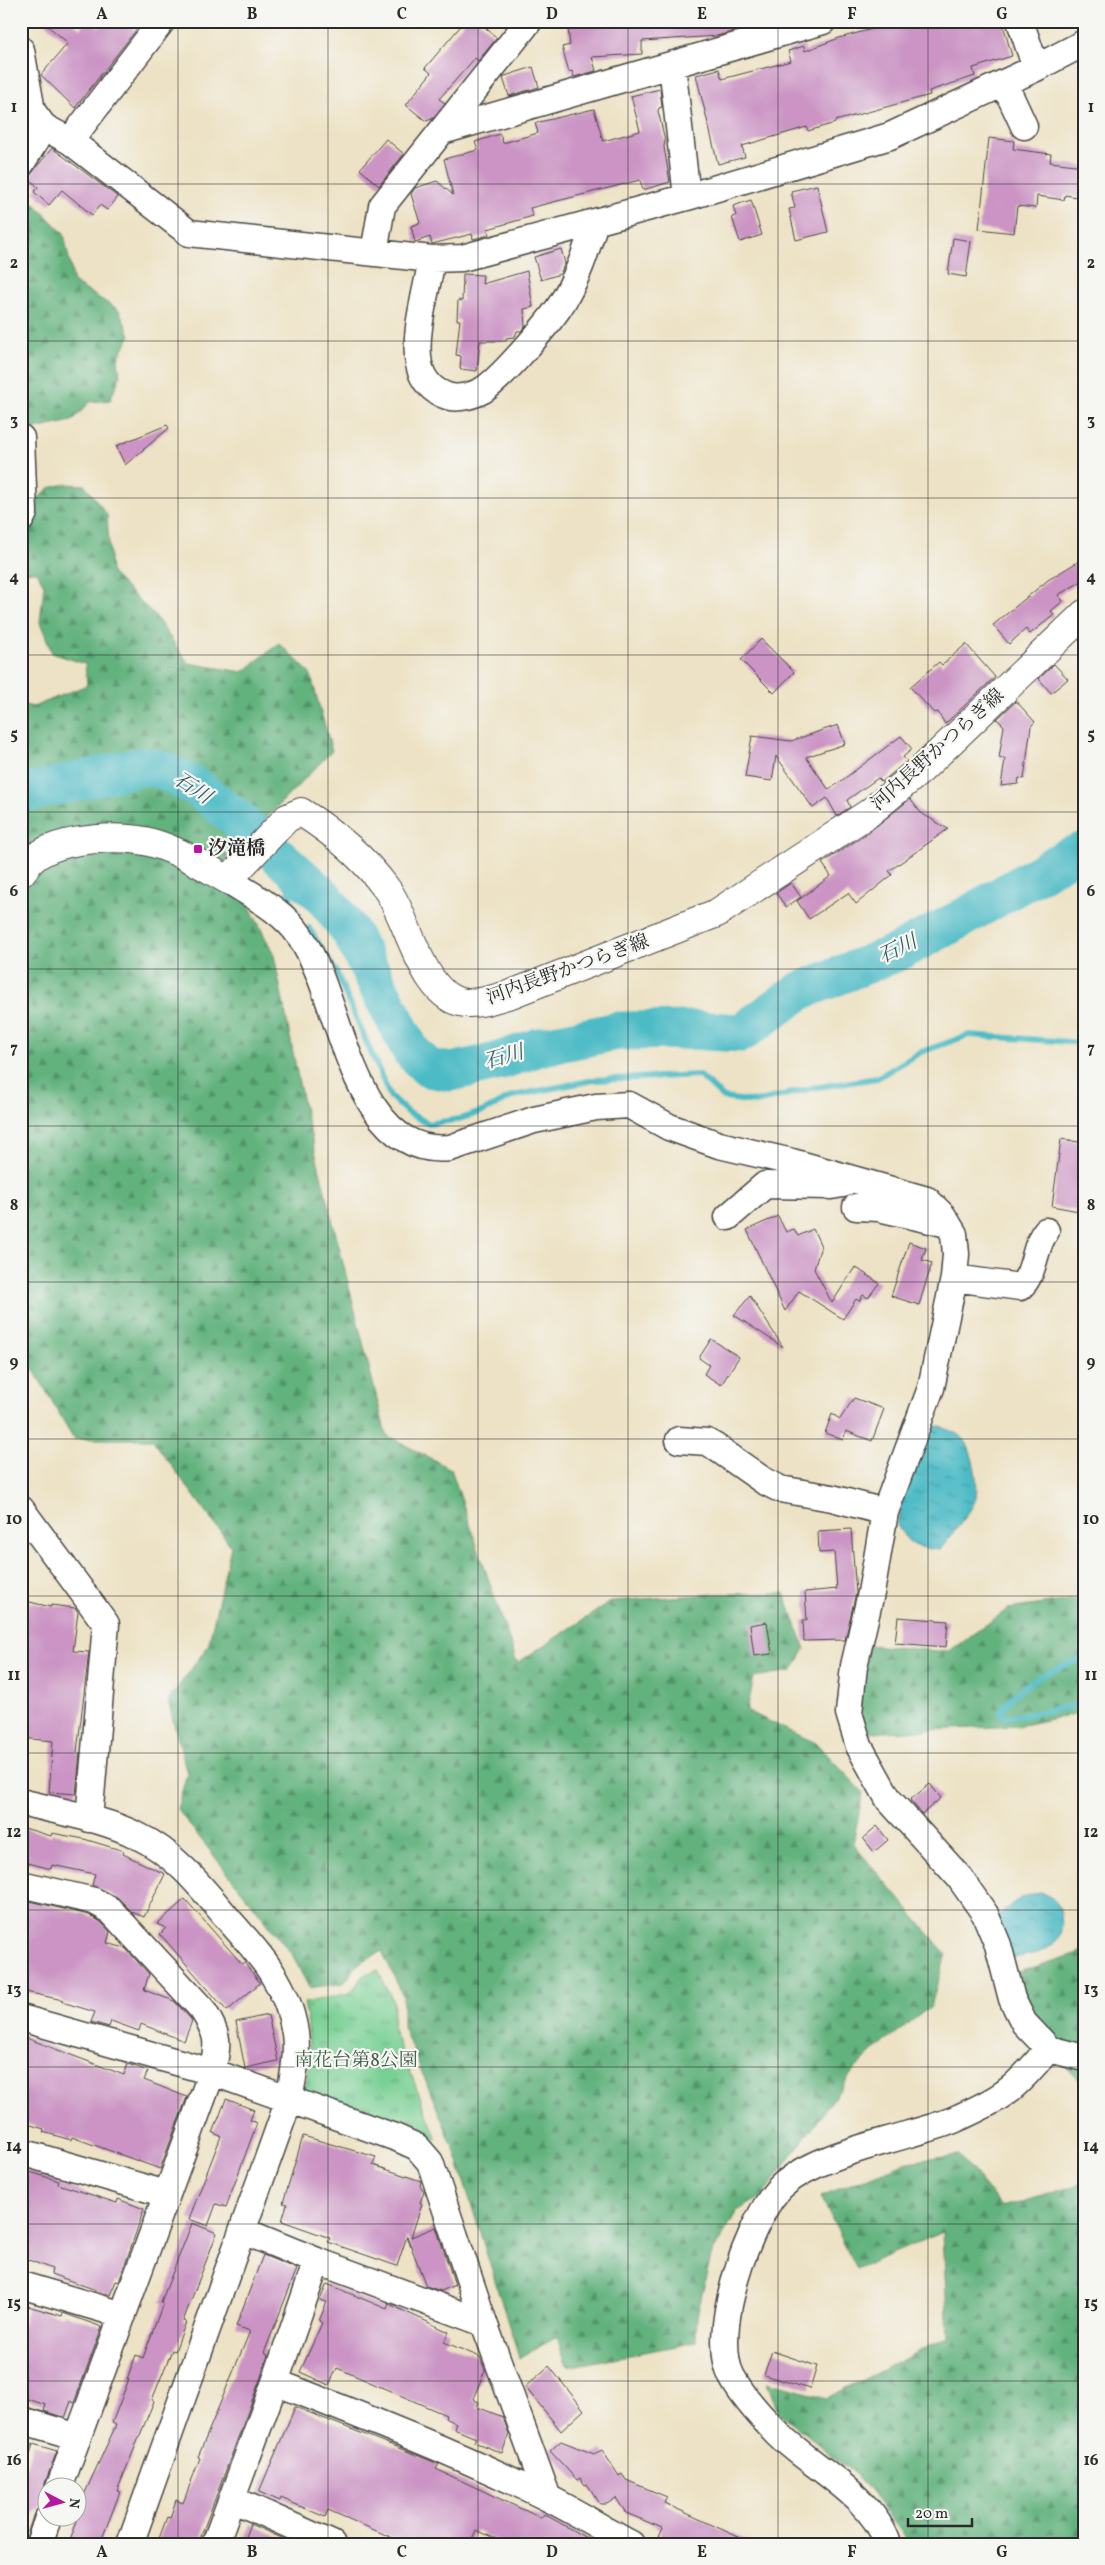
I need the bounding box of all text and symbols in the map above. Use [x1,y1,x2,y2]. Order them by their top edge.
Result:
text: A [96,4,108,26]
text: B [247,4,258,26]
text: C [397,4,407,26]
text: D [546,4,558,26]
text: E [697,4,707,26]
text: F [847,4,857,26]
text: G [996,4,1008,26]
text: 1 [11,97,17,119]
text: 1 [1088,97,1094,119]
text: 2 [10,253,18,275]
text: 2 [1087,253,1095,275]
text: 3 [10,410,18,432]
text: 3 [1087,410,1095,432]
text: 4 [9,567,19,589]
text: 4 [1086,567,1096,589]
street label: 河内長野かつらぎ線 [866,683,1010,817]
text: 5 [10,724,18,746]
text: 5 [1087,724,1095,746]
water label: 石川 [168,766,218,813]
place label: 汐滝橋 [208,836,265,862]
marker: 汐滝橋 [192,843,204,855]
text: 6 [10,881,19,903]
text: 6 [1087,881,1096,903]
water label: 石川 [874,928,924,971]
street label: 河内長野かつらぎ線 [483,929,653,1011]
text: 7 [10,1038,18,1060]
water label: 石川 [481,1038,529,1077]
text: 7 [1087,1038,1095,1060]
text: 8 [10,1195,18,1217]
text: 8 [1087,1195,1095,1217]
text: 9 [10,1352,19,1374]
text: 9 [1087,1352,1096,1374]
text: 10 [6,1509,22,1531]
text: 10 [1083,1509,1099,1531]
text: 11 [8,1665,20,1687]
text: 11 [1085,1665,1097,1687]
text: 12 [7,1822,21,1844]
text: 12 [1084,1822,1098,1844]
text: 13 [7,1979,21,2001]
text: 13 [1084,1979,1098,2001]
park label: 南花台第8公園 [294,2048,418,2074]
text: 14 [6,2136,22,2158]
text: 14 [1083,2136,1099,2158]
text: 15 [7,2293,21,2315]
text: 15 [1084,2293,1098,2315]
text: 16 [6,2450,22,2472]
text: 16 [1083,2450,1099,2472]
north arrow [38,2478,88,2528]
scale bar [908,2495,971,2527]
text: N [63,2497,83,2509]
text: 20 m [915,2504,948,2525]
text: A [96,2542,108,2564]
text: B [247,2542,258,2564]
text: C [397,2542,407,2564]
text: D [546,2542,558,2564]
text: E [697,2542,707,2564]
text: F [847,2542,857,2564]
text: G [996,2542,1008,2564]

